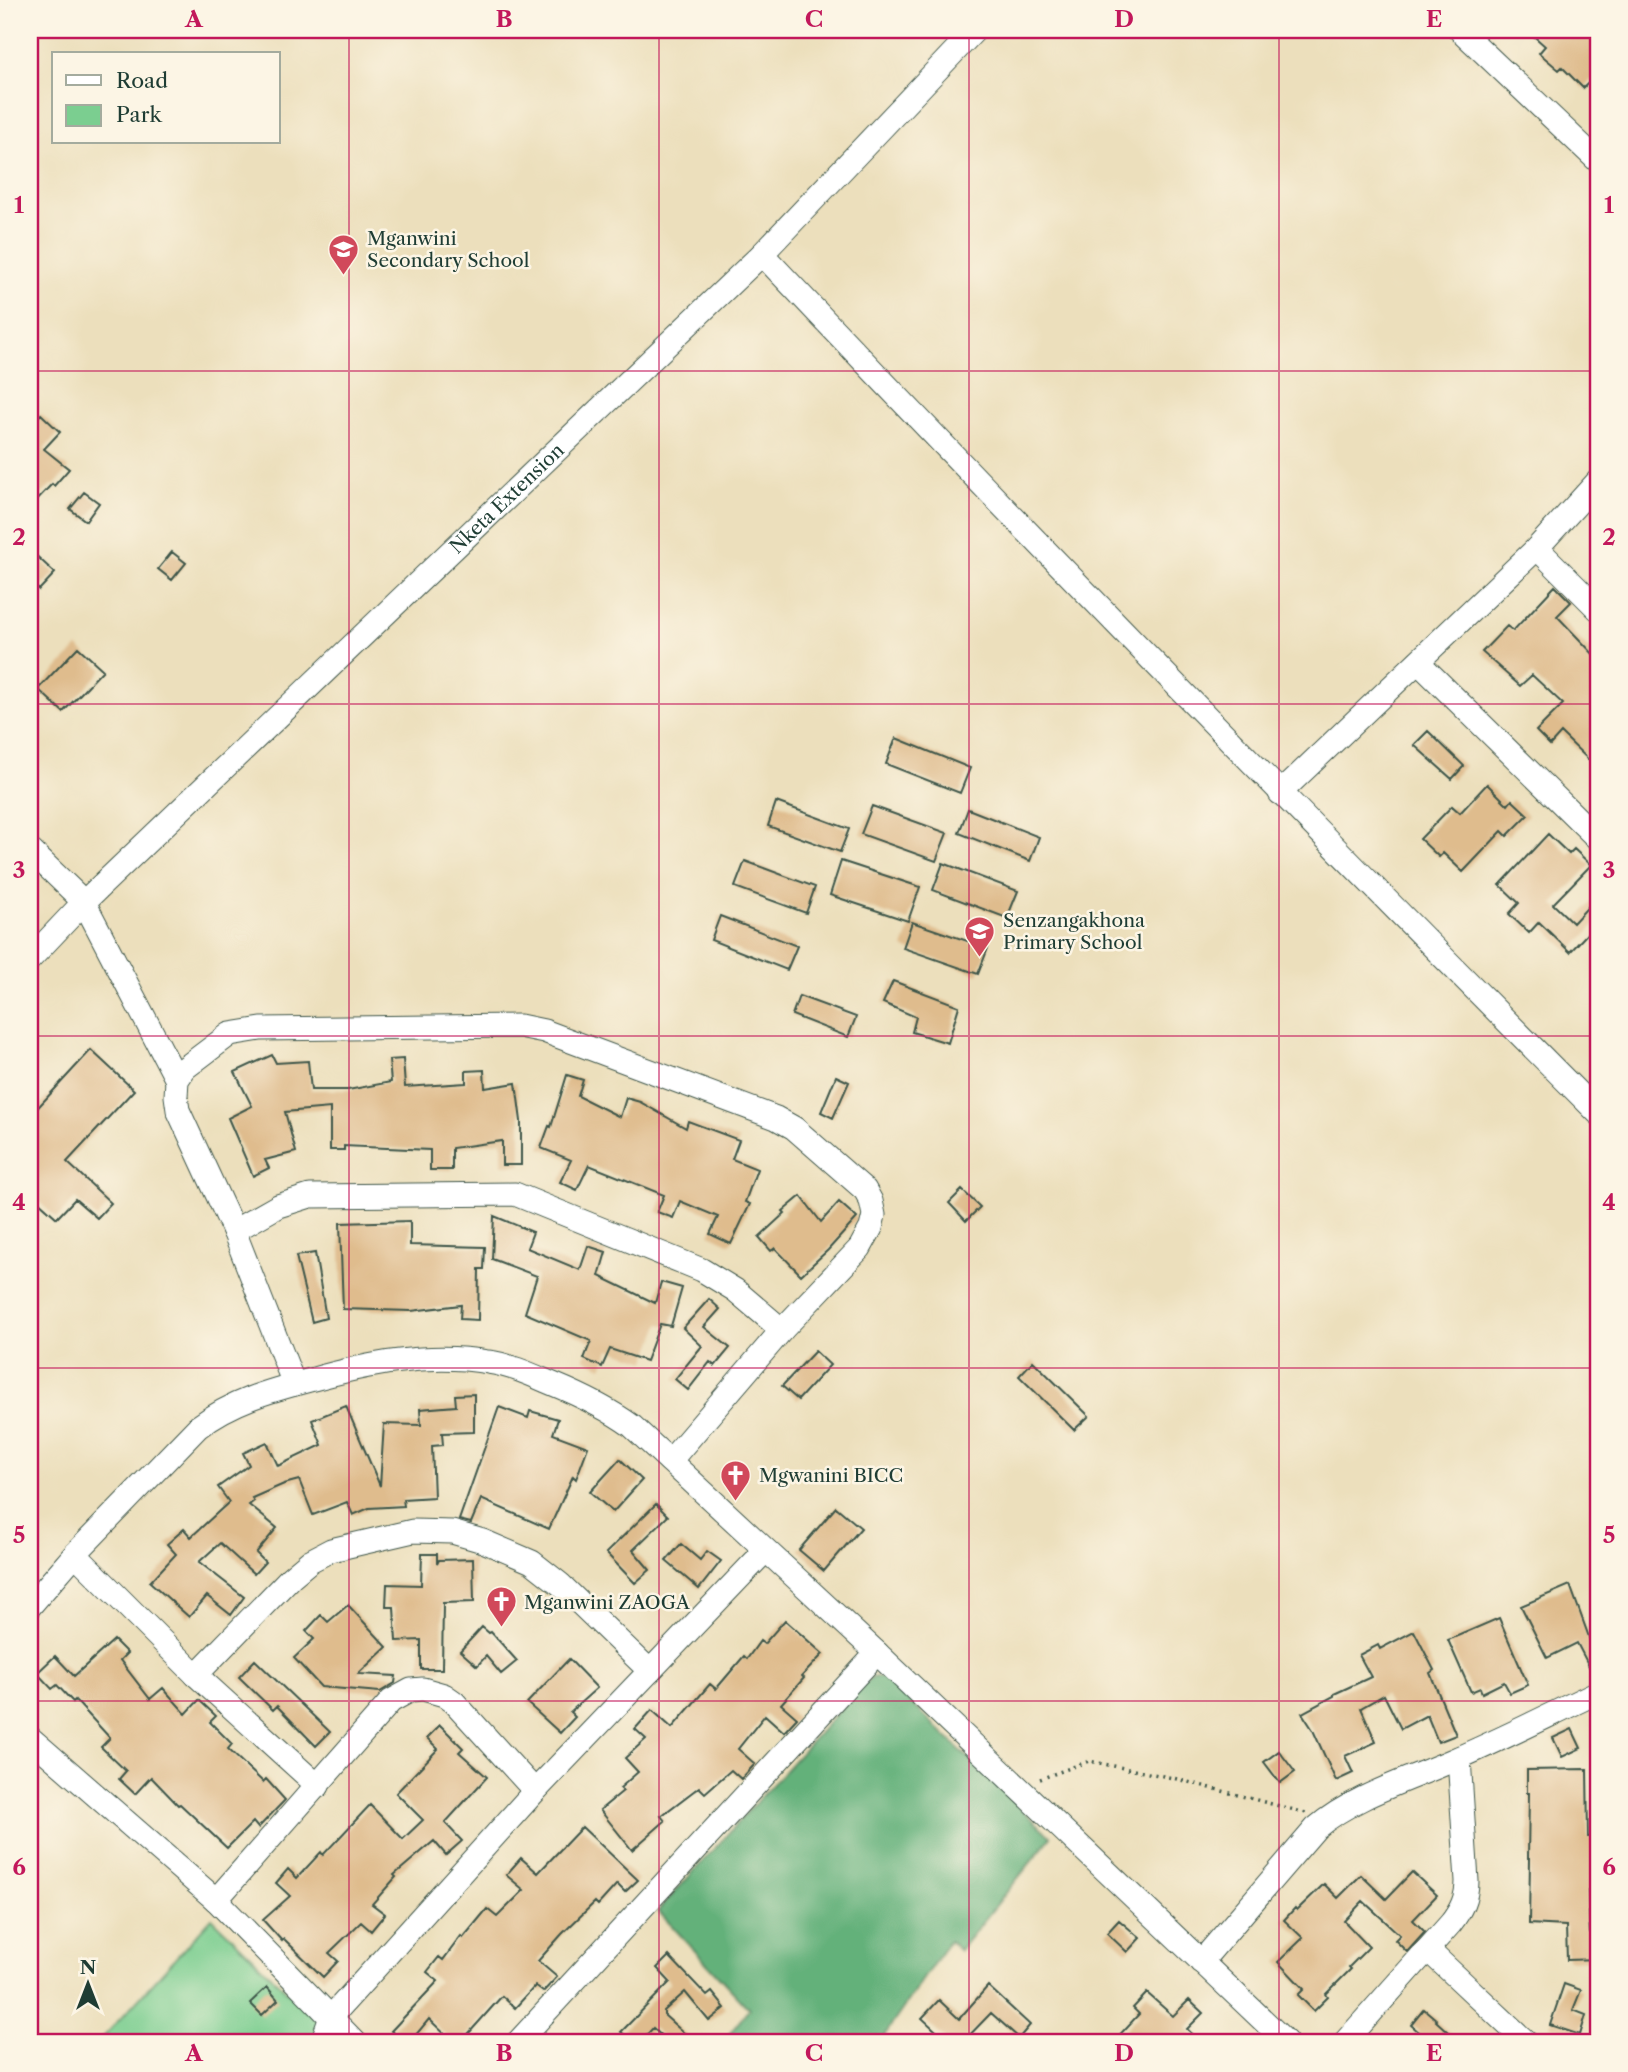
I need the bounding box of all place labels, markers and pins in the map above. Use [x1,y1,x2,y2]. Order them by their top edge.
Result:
place label: Mganwini Secondary School [367,227,530,272]
school or university icon: Mganwini Secondary School [327,232,361,276]
place label: Senzangakhona Primary School [1003,909,1145,954]
school or university icon: Senzangakhona Primary School [963,914,997,958]
church icon: Mgwanini BICC [719,1458,753,1502]
place label: Mgwanini BICC [759,1464,903,1487]
church icon: Mganwini ZAOGA [484,1585,518,1629]
place label: Mganwini ZAOGA [524,1591,691,1614]

